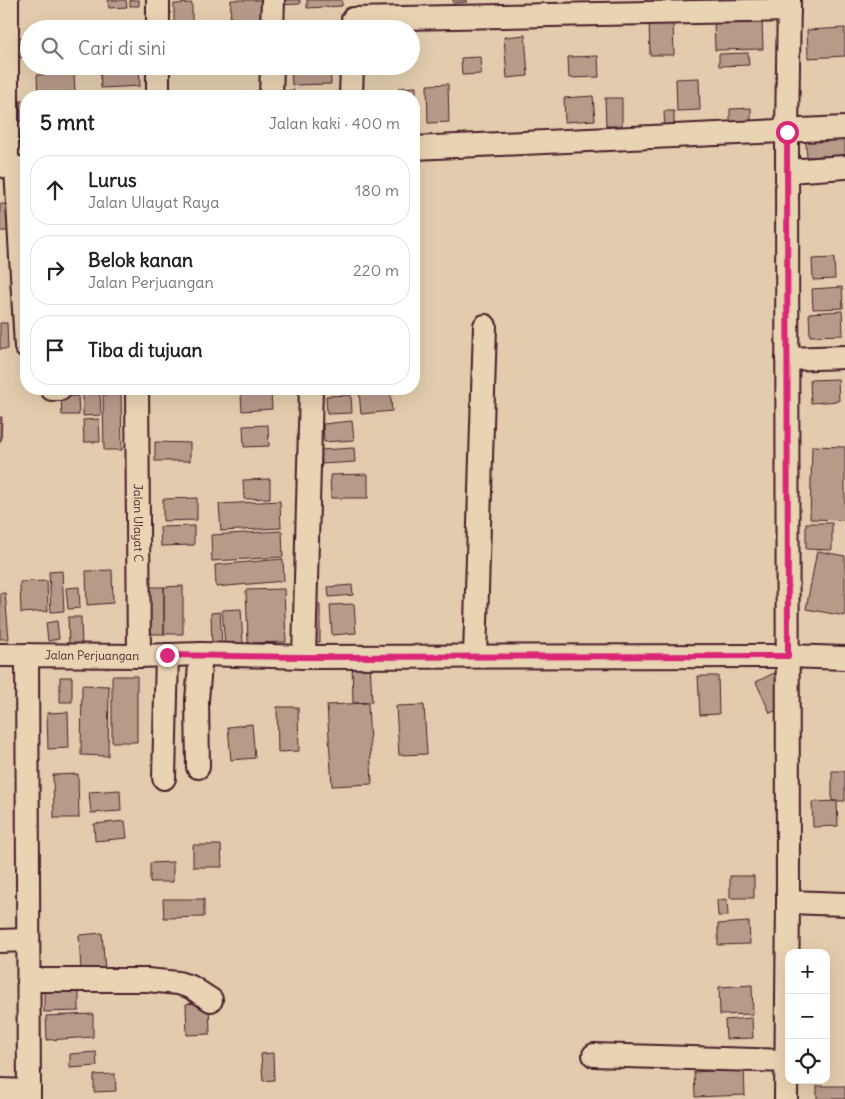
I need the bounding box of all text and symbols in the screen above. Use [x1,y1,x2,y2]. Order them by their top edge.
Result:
search box [20,20,420,75]
icon: search [38,34,66,62]
text: Cari di sini [78,36,166,60]
text: 5 mnt [40,109,95,136]
text: Jalan kaki · 400 m [269,113,400,133]
route start [776,121,799,144]
text: Lurus [88,168,137,192]
icon: ahead [41,176,69,204]
text: 180 m [355,180,399,200]
text: Jalan Ulayat Raya [88,192,219,212]
text: Belok kanan [88,248,193,272]
icon: right [41,256,69,284]
text: 220 m [353,260,399,280]
text: Jalan Perjuangan [88,272,214,292]
icon: arrive [41,336,69,364]
text: Tiba di tujuan [88,338,203,362]
street label: Jalan Ulayat C [131,484,146,562]
route end [156,644,179,667]
street label: Jalan Perjuangan [45,647,139,663]
map controls [785,949,830,1084]
button: + [785,949,830,994]
button: − [785,994,830,1039]
button: locate [785,1039,830,1084]

